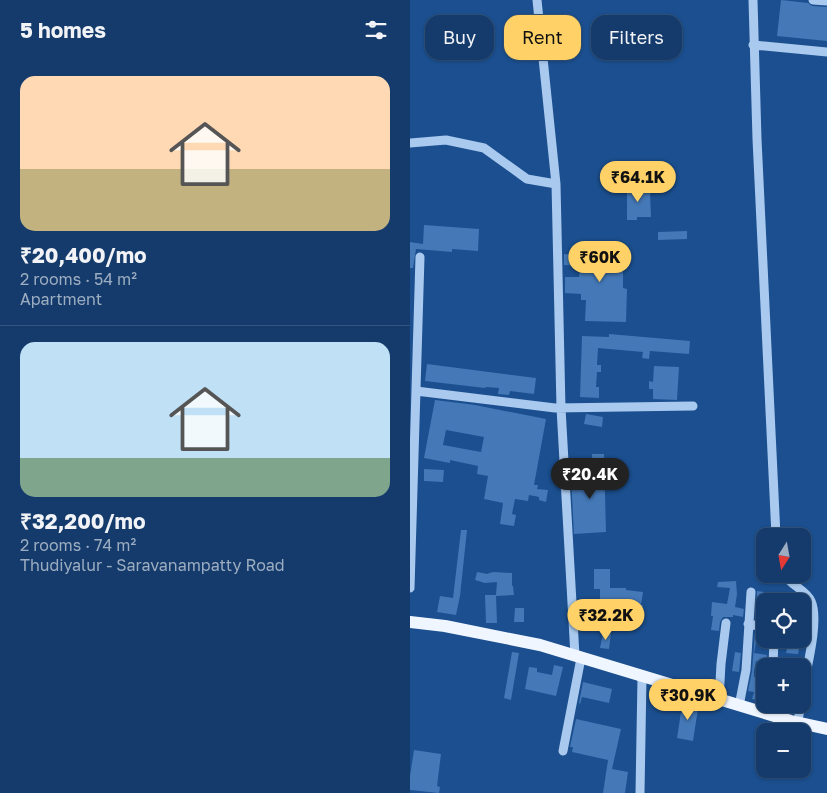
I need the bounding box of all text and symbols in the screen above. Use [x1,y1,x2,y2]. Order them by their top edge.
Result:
chip: Buy [425,15,494,60]
chip: Rent [504,15,581,60]
chip: Filters [591,15,682,60]
icon: filters [362,16,390,44]
text: 5 homes [20,17,106,43]
icon: home [160,109,250,199]
pin: ₹64.1K [597,160,679,203]
text: ₹64.1K [611,167,665,187]
pin: ₹60K [570,240,630,283]
text: ₹20,400/mo [20,242,147,268]
text: ₹60K [579,247,621,267]
text: 2 rooms · 54 m² [20,269,137,289]
text: Apartment [20,289,102,309]
icon: home [160,374,250,464]
pin: ₹20.4K [549,458,631,500]
text: ₹20.4K [562,464,618,484]
text: ₹32,200/mo [20,508,146,534]
north arrow [756,528,811,582]
map controls [756,528,811,778]
text: 2 rooms · 74 m² [20,535,136,555]
text: Thudiyalur - Saravanampatty Road [20,555,285,575]
button: locate [756,593,811,648]
pin: ₹32.2K [565,598,647,641]
text: ₹32.2K [578,605,634,625]
button: + [756,658,811,713]
pin: ₹30.9K [647,678,729,721]
text: ₹30.9K [660,685,716,705]
button: − [756,723,811,778]

